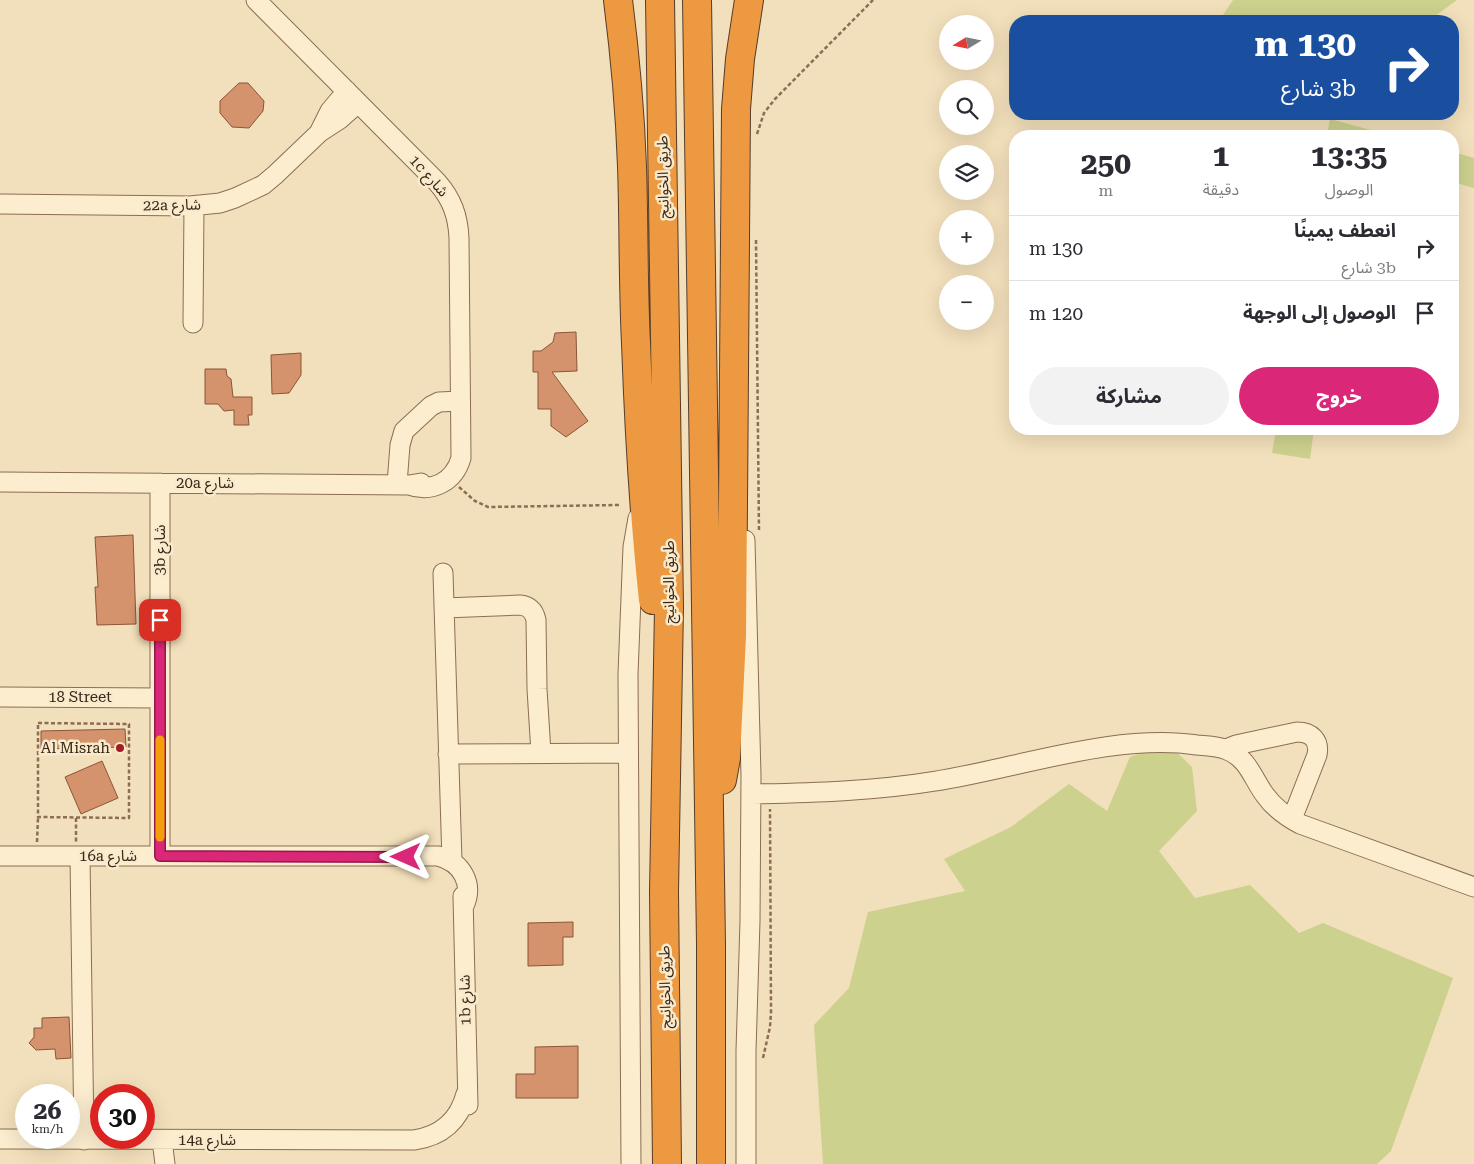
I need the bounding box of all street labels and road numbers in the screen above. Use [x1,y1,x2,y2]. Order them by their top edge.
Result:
street label: طريق الخوانيج [653,135,676,219]
street label: 1c شارع [403,151,453,203]
street label: 22a شارع [143,195,201,218]
street label: 20a شارع [176,474,234,495]
street label: 3b شارع [151,524,172,576]
street label: طريق الخوانيج [660,540,681,624]
street label: 18 Street [48,688,112,706]
street label: 16a شارع [79,847,137,868]
street label: طريق الخوانيج [655,945,678,1029]
street label: 1b شارع [456,974,477,1026]
street label: 14a شارع [178,1131,236,1152]

